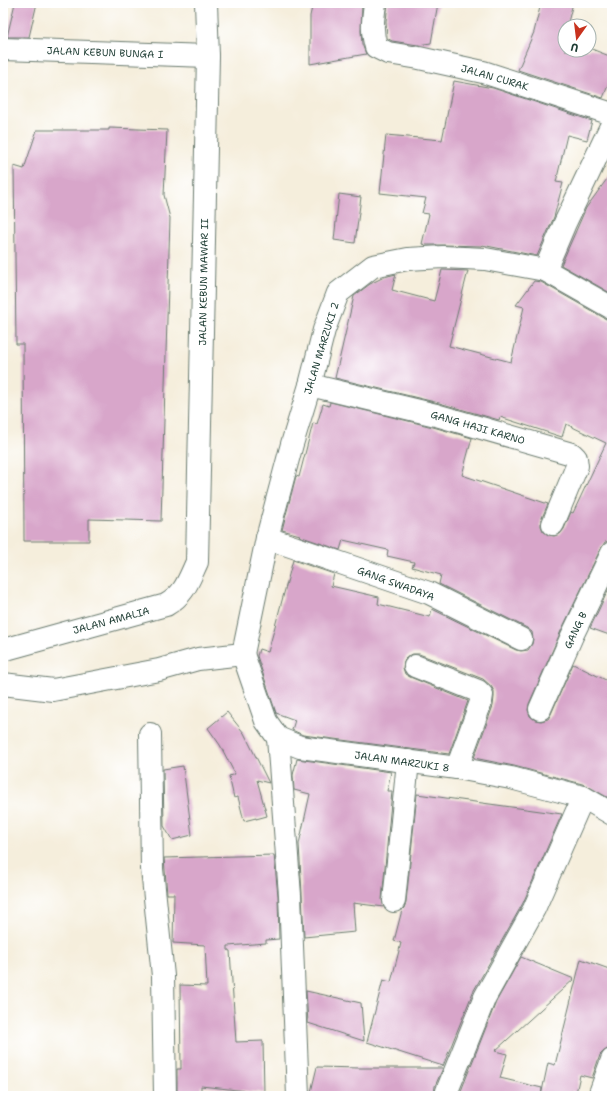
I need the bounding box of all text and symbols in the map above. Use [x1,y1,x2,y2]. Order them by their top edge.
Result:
north arrow [557,18,597,58]
text: U [569,39,580,55]
street label: JALAN KEBUN BUNGA I [46,44,164,61]
street label: JALAN CURAK [459,62,531,94]
street label: JALAN KEBUN MAWAR II [196,218,211,346]
street label: JALAN MARZUKI 2 [301,300,342,396]
street label: GANG HAJI KARNO [429,408,527,447]
street label: GANG SWADAYA [355,563,436,603]
street label: JALAN AMALIA [71,604,151,637]
street label: GANG B [561,610,590,651]
street label: JALAN MARZUKI 8 [354,748,450,775]

